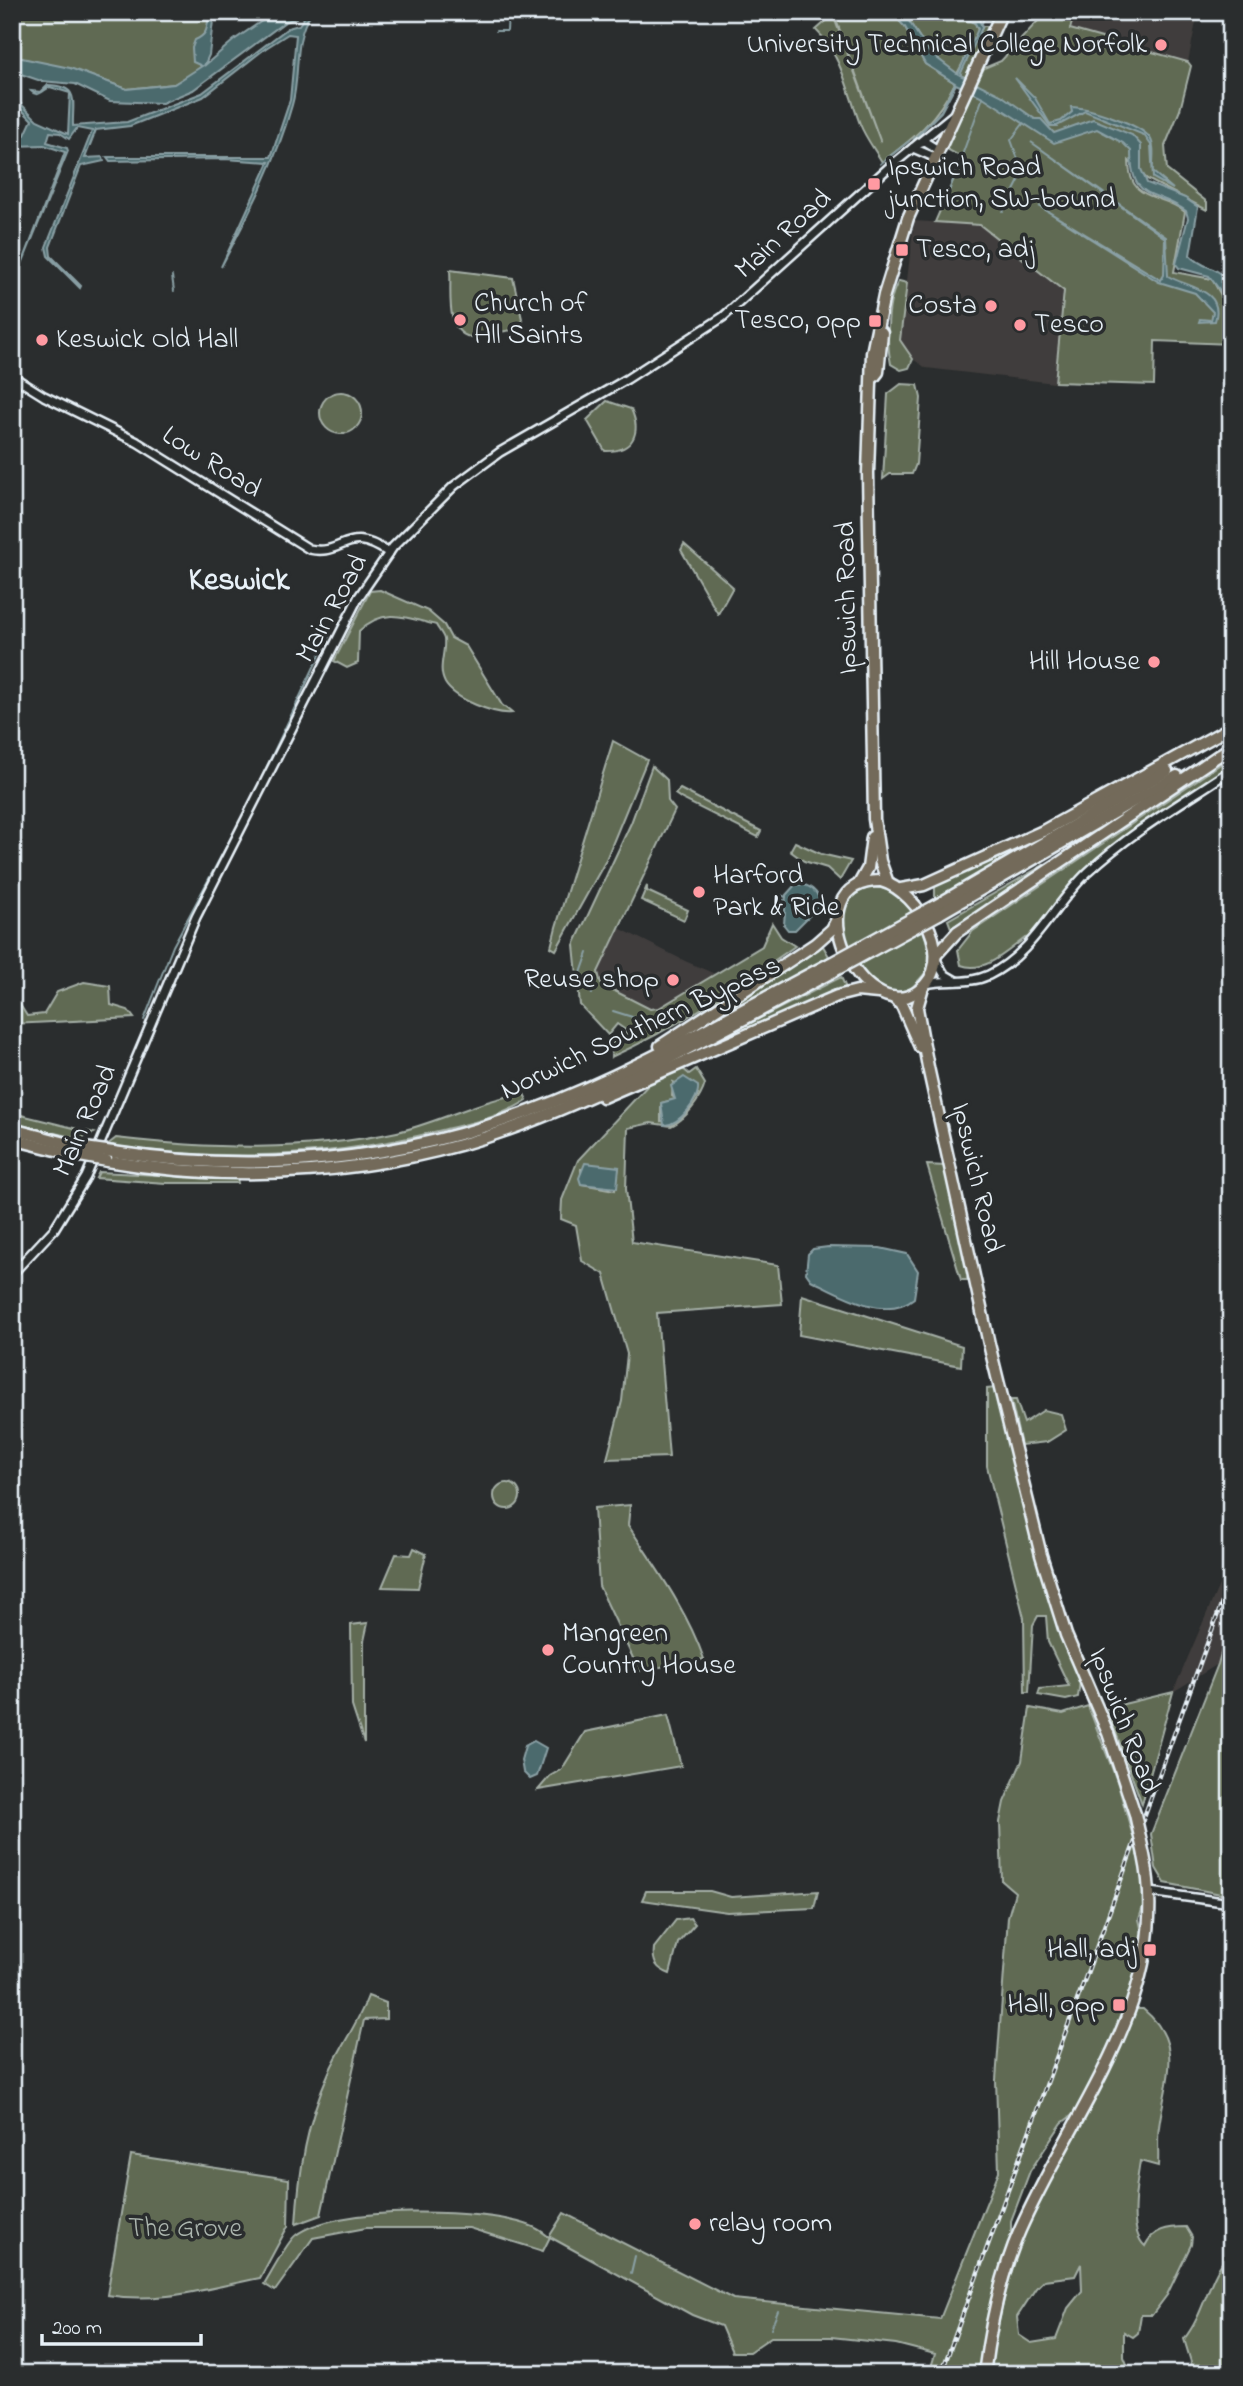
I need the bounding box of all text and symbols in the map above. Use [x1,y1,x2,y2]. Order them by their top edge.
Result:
place label: University Technical College Norfolk [747,25,1148,66]
marker: University Technical College Norfolk [1153,37,1169,53]
place label: Ipswich Road junction, SW-bound [884,148,1116,221]
marker: Ipswich Road junction, SW-bound [866,176,882,192]
street label: Main Road [726,180,842,290]
place label: Tesco, adj [916,230,1036,271]
marker: Tesco, adj [894,242,910,258]
place label: Church of All Saints [474,284,588,357]
place label: Costa [908,286,977,327]
marker: Costa [983,298,999,314]
place label: Tesco, opp [734,301,861,342]
place label: Tesco [1034,305,1104,346]
marker: Church of All Saints [452,312,468,328]
marker: Tesco, opp [867,313,883,329]
marker: Tesco [1012,317,1028,333]
place label: Keswick Old Hall [56,320,238,361]
marker: Keswick Old Hall [34,332,50,348]
street label: Low Road [153,416,269,510]
street label: Ipswich Road [826,521,870,675]
street label: Main Road [286,547,380,671]
district label: Keswick [188,558,291,605]
place label: Hill House [1029,642,1140,683]
marker: Hill House [1146,654,1162,670]
place label: Harford Park & Ride [713,856,840,929]
marker: Harford Park & Ride [691,884,707,900]
street label: Norwich Southern Bypass [494,946,788,1112]
place label: Reuse shop [524,960,659,1001]
marker: Reuse shop [665,972,681,988]
street label: Main Road [43,1058,129,1184]
street label: Ipswich Road [939,1099,1013,1257]
place label: Mangreen Country House [562,1614,736,1687]
marker: Mangreen Country House [540,1642,556,1658]
street label: Ipswich Road [1076,1642,1170,1800]
place label: Hall, adj [1047,1930,1137,1971]
marker: Hall, adj [1142,1942,1158,1958]
place label: Hall, opp [1007,1985,1105,2026]
marker: Hall, opp [1111,1997,1127,2013]
place label: relay room [709,2204,832,2245]
park label: The Grove [128,2209,242,2250]
marker: relay room [687,2216,703,2232]
scale bar [42,2302,201,2346]
text: 200 m [52,2314,102,2344]

